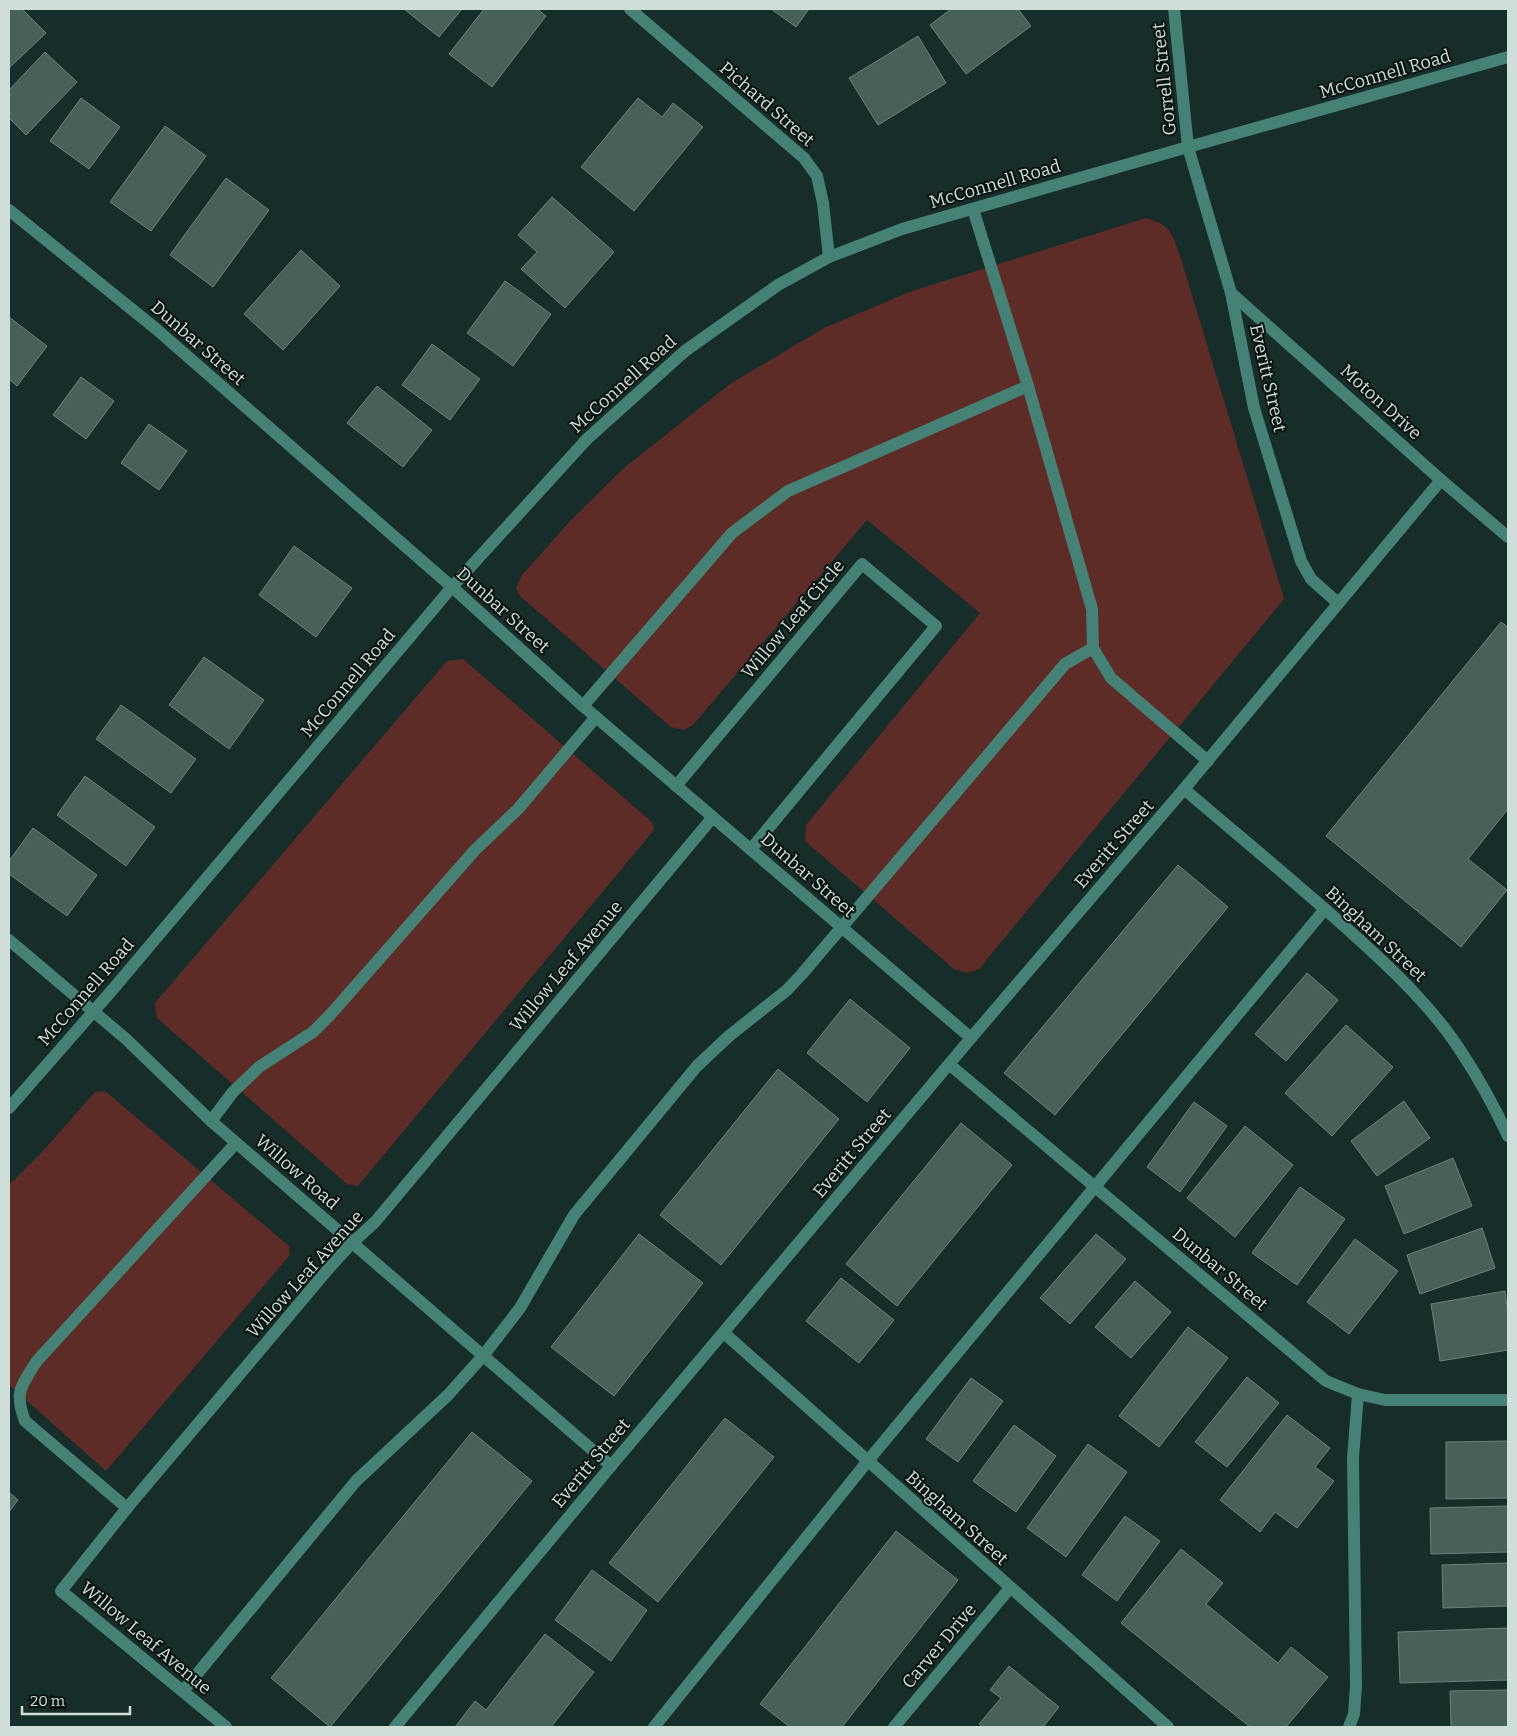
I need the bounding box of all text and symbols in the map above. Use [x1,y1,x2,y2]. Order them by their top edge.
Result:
street label: Gorrell Street [1147,21,1181,137]
street label: McConnell Road [1317,45,1453,103]
street label: Pichard Street [715,57,819,151]
street label: McConnell Road [927,155,1063,213]
street label: Dunbar Street [146,296,250,390]
street label: Everitt Street [1245,322,1291,435]
street label: McConnell Road [565,330,681,437]
street label: Moton Drive [1336,360,1426,444]
street label: Willow Leaf Circle [737,555,849,683]
street label: Dunbar Street [452,562,555,658]
street label: McConnell Road [296,624,400,742]
street label: Everitt Street [1070,795,1159,893]
street label: Dunbar Street [756,828,860,922]
street label: Bingham Street [1321,881,1432,987]
street label: Willow Leaf Avenue [505,896,627,1036]
street label: McConnell Road [33,933,139,1050]
street label: Everitt Street [808,1103,896,1202]
street label: Willow Road [251,1130,344,1215]
street label: Willow Leaf Avenue [242,1206,368,1342]
street label: Dunbar Street [1168,1223,1273,1316]
street label: Everitt Street [547,1413,635,1512]
street label: Bingham Street [901,1466,1013,1570]
street label: Willow Leaf Avenue [76,1577,216,1699]
street label: Carver Drive [897,1599,981,1693]
scale bar [22,1684,130,1716]
text: 20 m [30,1692,66,1710]

